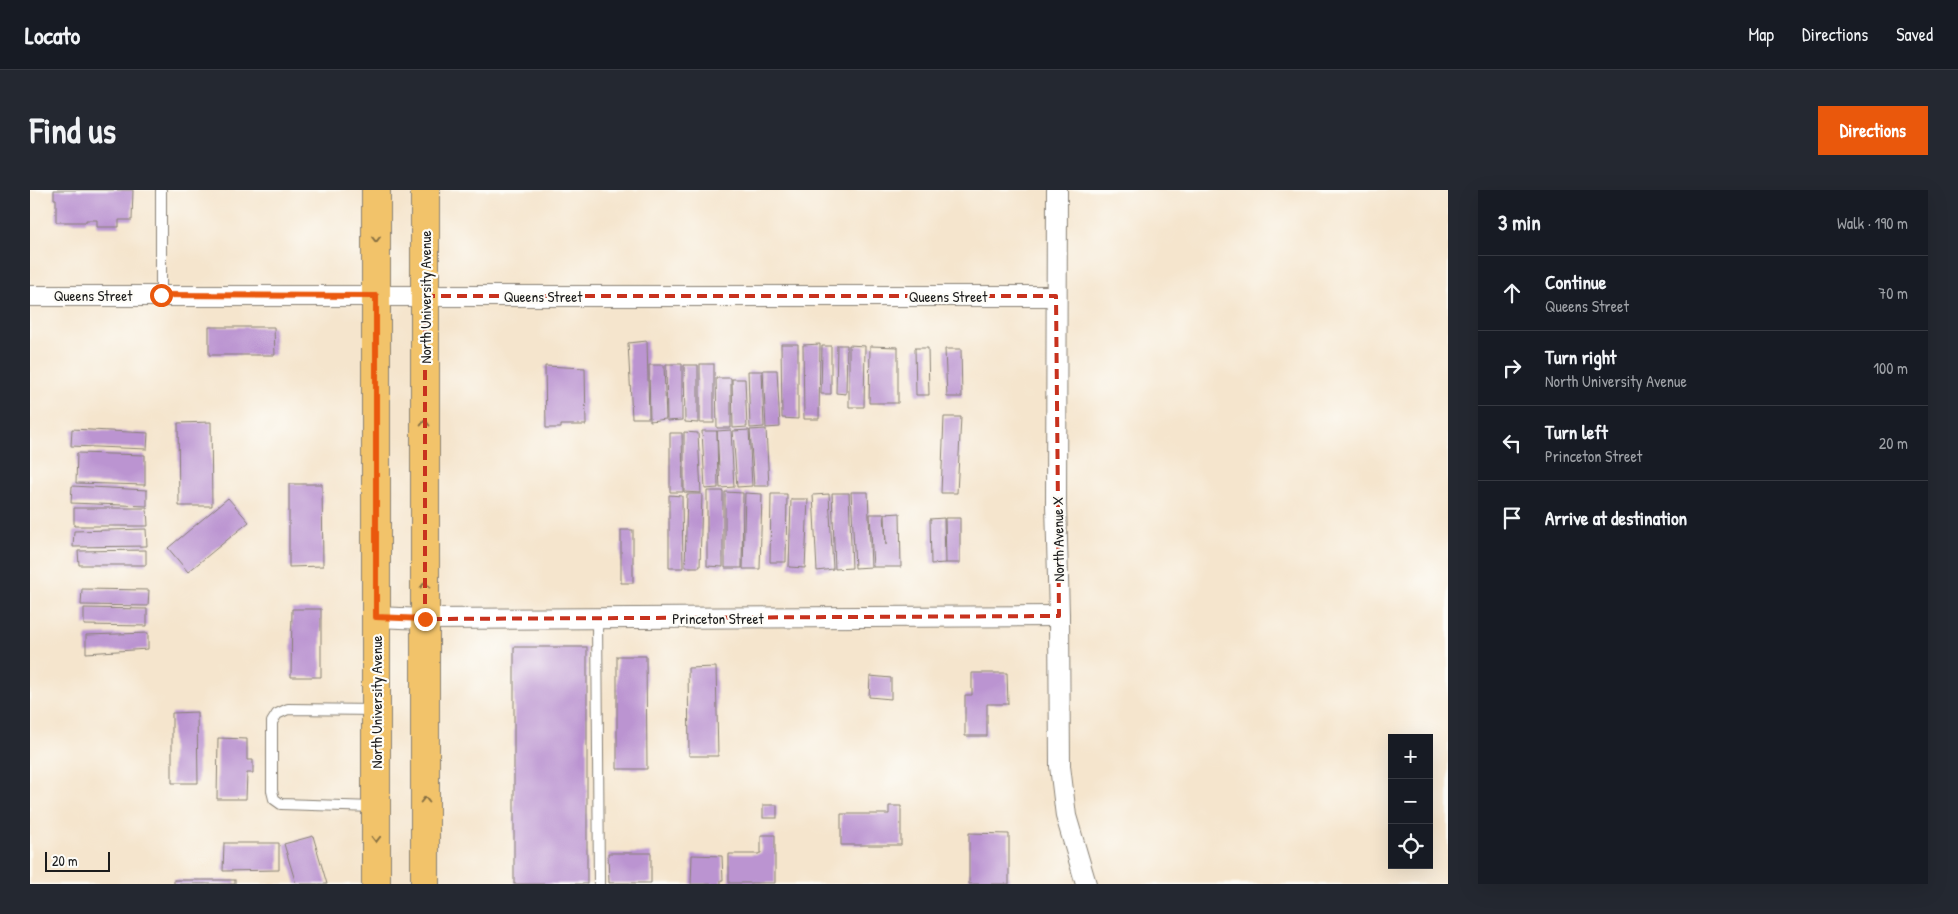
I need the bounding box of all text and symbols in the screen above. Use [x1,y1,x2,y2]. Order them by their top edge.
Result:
text: Locato [25,19,80,51]
text: Map [1749,22,1774,47]
text: Directions [1802,22,1868,47]
text: Saved [1896,22,1933,47]
button: Directions [1818,106,1928,155]
text: Find us [30,107,116,154]
text: 3 min [1498,208,1541,237]
text: Walk · 190 m [1837,212,1908,234]
street label: North University Avenue [415,230,436,363]
one-way arrow [371,235,381,243]
text: Continue [1545,269,1606,295]
icon: ahead [1498,279,1526,307]
text: 70 m [1878,282,1908,304]
route start [150,284,173,307]
street label: Queens Street [54,285,133,306]
street label: Queens Street [504,286,583,307]
street label: Queens Street [909,286,988,307]
text: Queens Street [1545,295,1629,317]
text: Turn right [1545,344,1616,370]
icon: right [1498,354,1526,382]
text: 100 m [1873,357,1908,379]
text: North University Avenue [1545,370,1687,392]
one-way arrow [420,419,430,426]
text: Turn left [1545,419,1608,445]
icon: left [1498,429,1526,457]
text: 20 m [1879,432,1908,454]
text: Princeton Street [1545,445,1642,467]
street label: North Avenue X [1047,496,1069,582]
icon: arrive [1498,504,1526,532]
text: Arrive at destination [1545,505,1687,531]
one-way arrow [420,581,430,589]
route end [414,608,437,631]
street label: Princeton Street [672,608,764,629]
street label: North University Avenue [366,635,387,768]
map controls [1388,734,1433,869]
button: + [1388,734,1433,779]
button: − [1388,779,1433,824]
one-way arrow [420,796,430,804]
button: locate [1388,824,1433,869]
one-way arrow [371,835,381,843]
scale bar [45,849,110,872]
text: 20 m [52,851,78,870]

